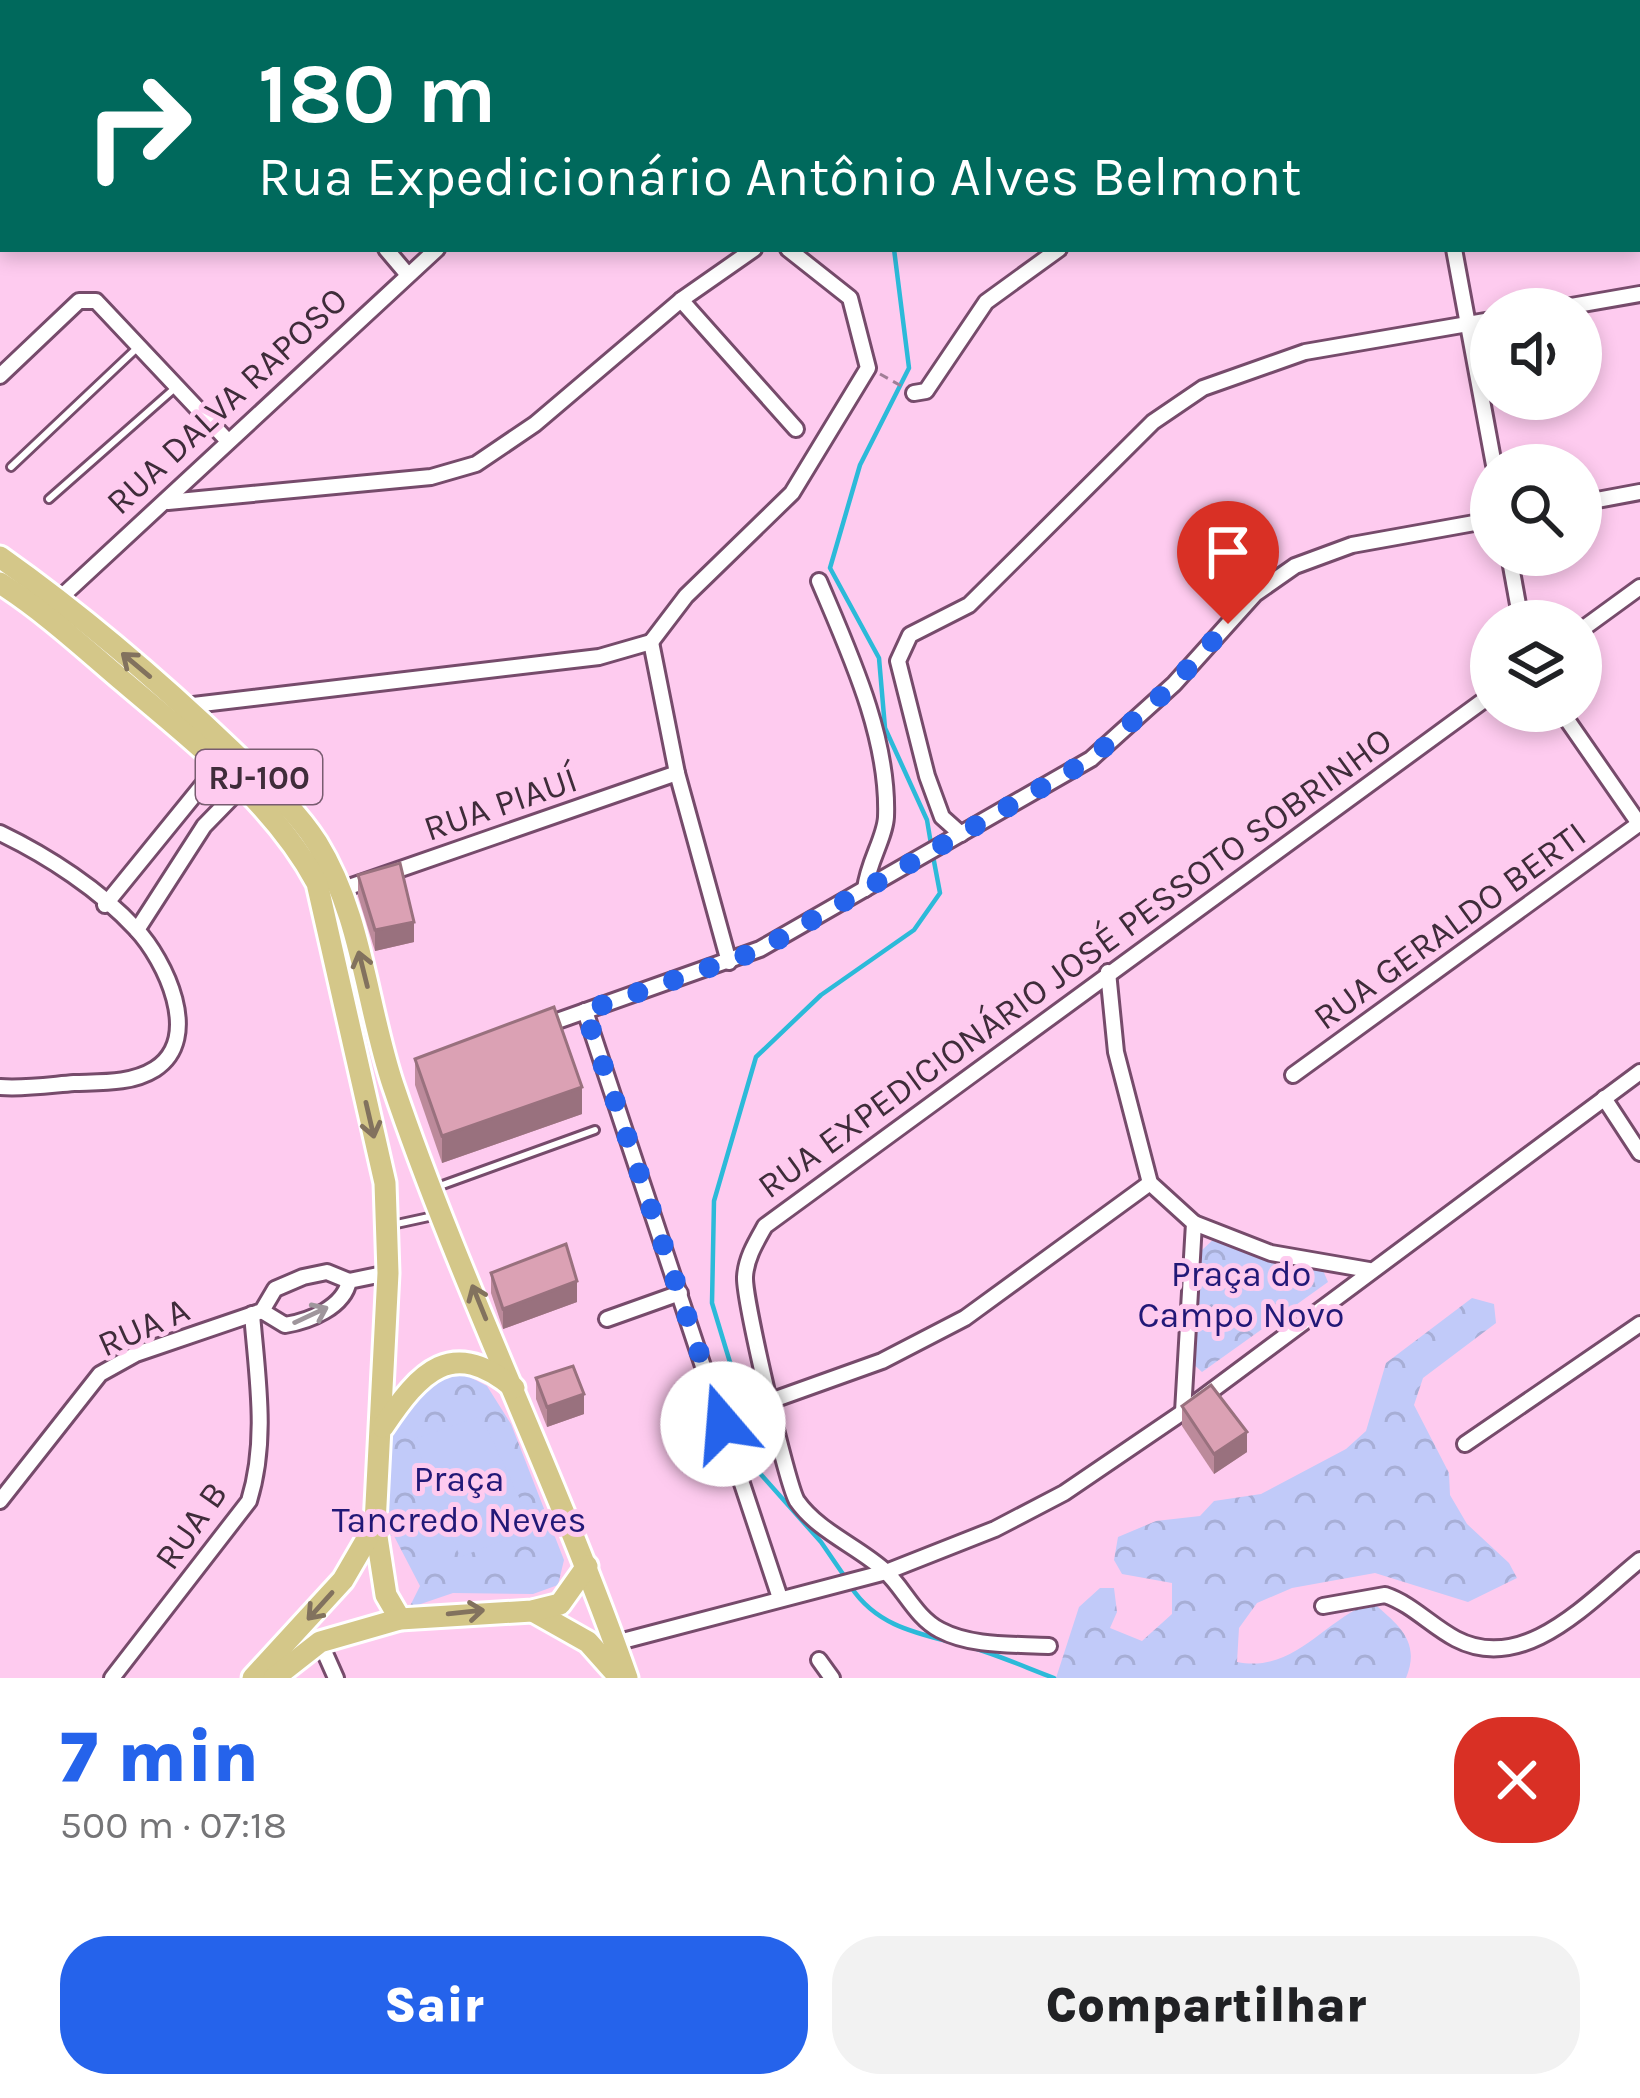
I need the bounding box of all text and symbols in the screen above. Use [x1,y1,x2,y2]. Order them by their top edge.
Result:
text: 180 m [258,45,496,143]
icon: right [60,48,216,204]
text: Rua Expedicionário Antônio Alves Belmont [258,145,1301,209]
street label: RUA DALVA RAPOSO [98,278,356,523]
map controls [1470,288,1602,732]
button: sound [1470,288,1602,420]
button: search [1470,444,1602,576]
pin [1177,501,1279,624]
icon: arrive [1195,519,1261,585]
button: layers [1470,600,1602,732]
one-way arrow [121,651,152,679]
street label: RUA EXPEDICIONÁRIO JOSÉ PESSOTO SOBRINHO [749,718,1400,1207]
road number: RJ-100 [196,750,322,804]
street label: RUA PIAUÍ [418,757,583,850]
street label: RUA GERALDO BERTI [1305,813,1594,1039]
one-way arrow [351,951,373,989]
one-way arrow [360,1100,382,1138]
park label: Praça do Campo Novo [1138,1253,1344,1336]
one-way arrow [467,1284,488,1321]
street label: RUA A [91,1288,196,1366]
one-way arrow [292,1303,328,1325]
position arrow [660,1361,786,1487]
park label: Praça Tancredo Neves [332,1458,586,1541]
street label: RUA B [146,1474,236,1577]
one-way arrow [307,1590,334,1620]
one-way arrow [446,1600,485,1623]
text: 7 min [60,1715,259,1799]
button: close [1454,1717,1580,1843]
text: 500 m · 07:18 [60,1802,287,1848]
button: Sair [60,1936,808,2074]
button: Compartilhar [832,1936,1580,2074]

